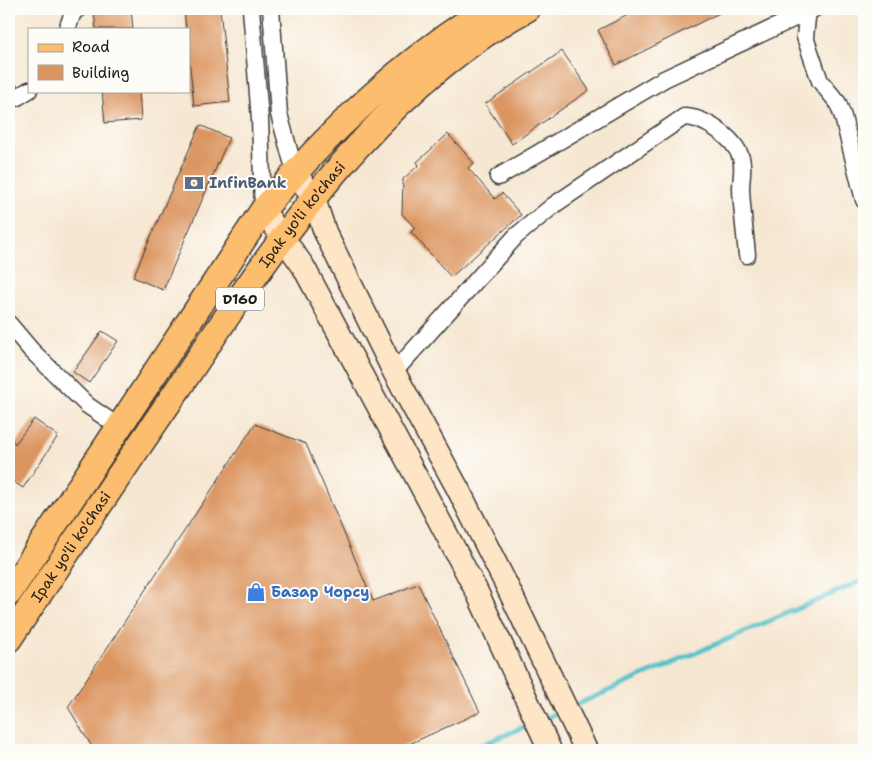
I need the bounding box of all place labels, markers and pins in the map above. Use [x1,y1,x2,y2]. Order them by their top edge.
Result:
bank icon: InfinBank [183,172,205,194]
place label: InfinBank [209,173,287,193]
shop icon: Базар Чорсу [245,581,267,603]
place label: Базар Чорсу [271,582,369,602]

